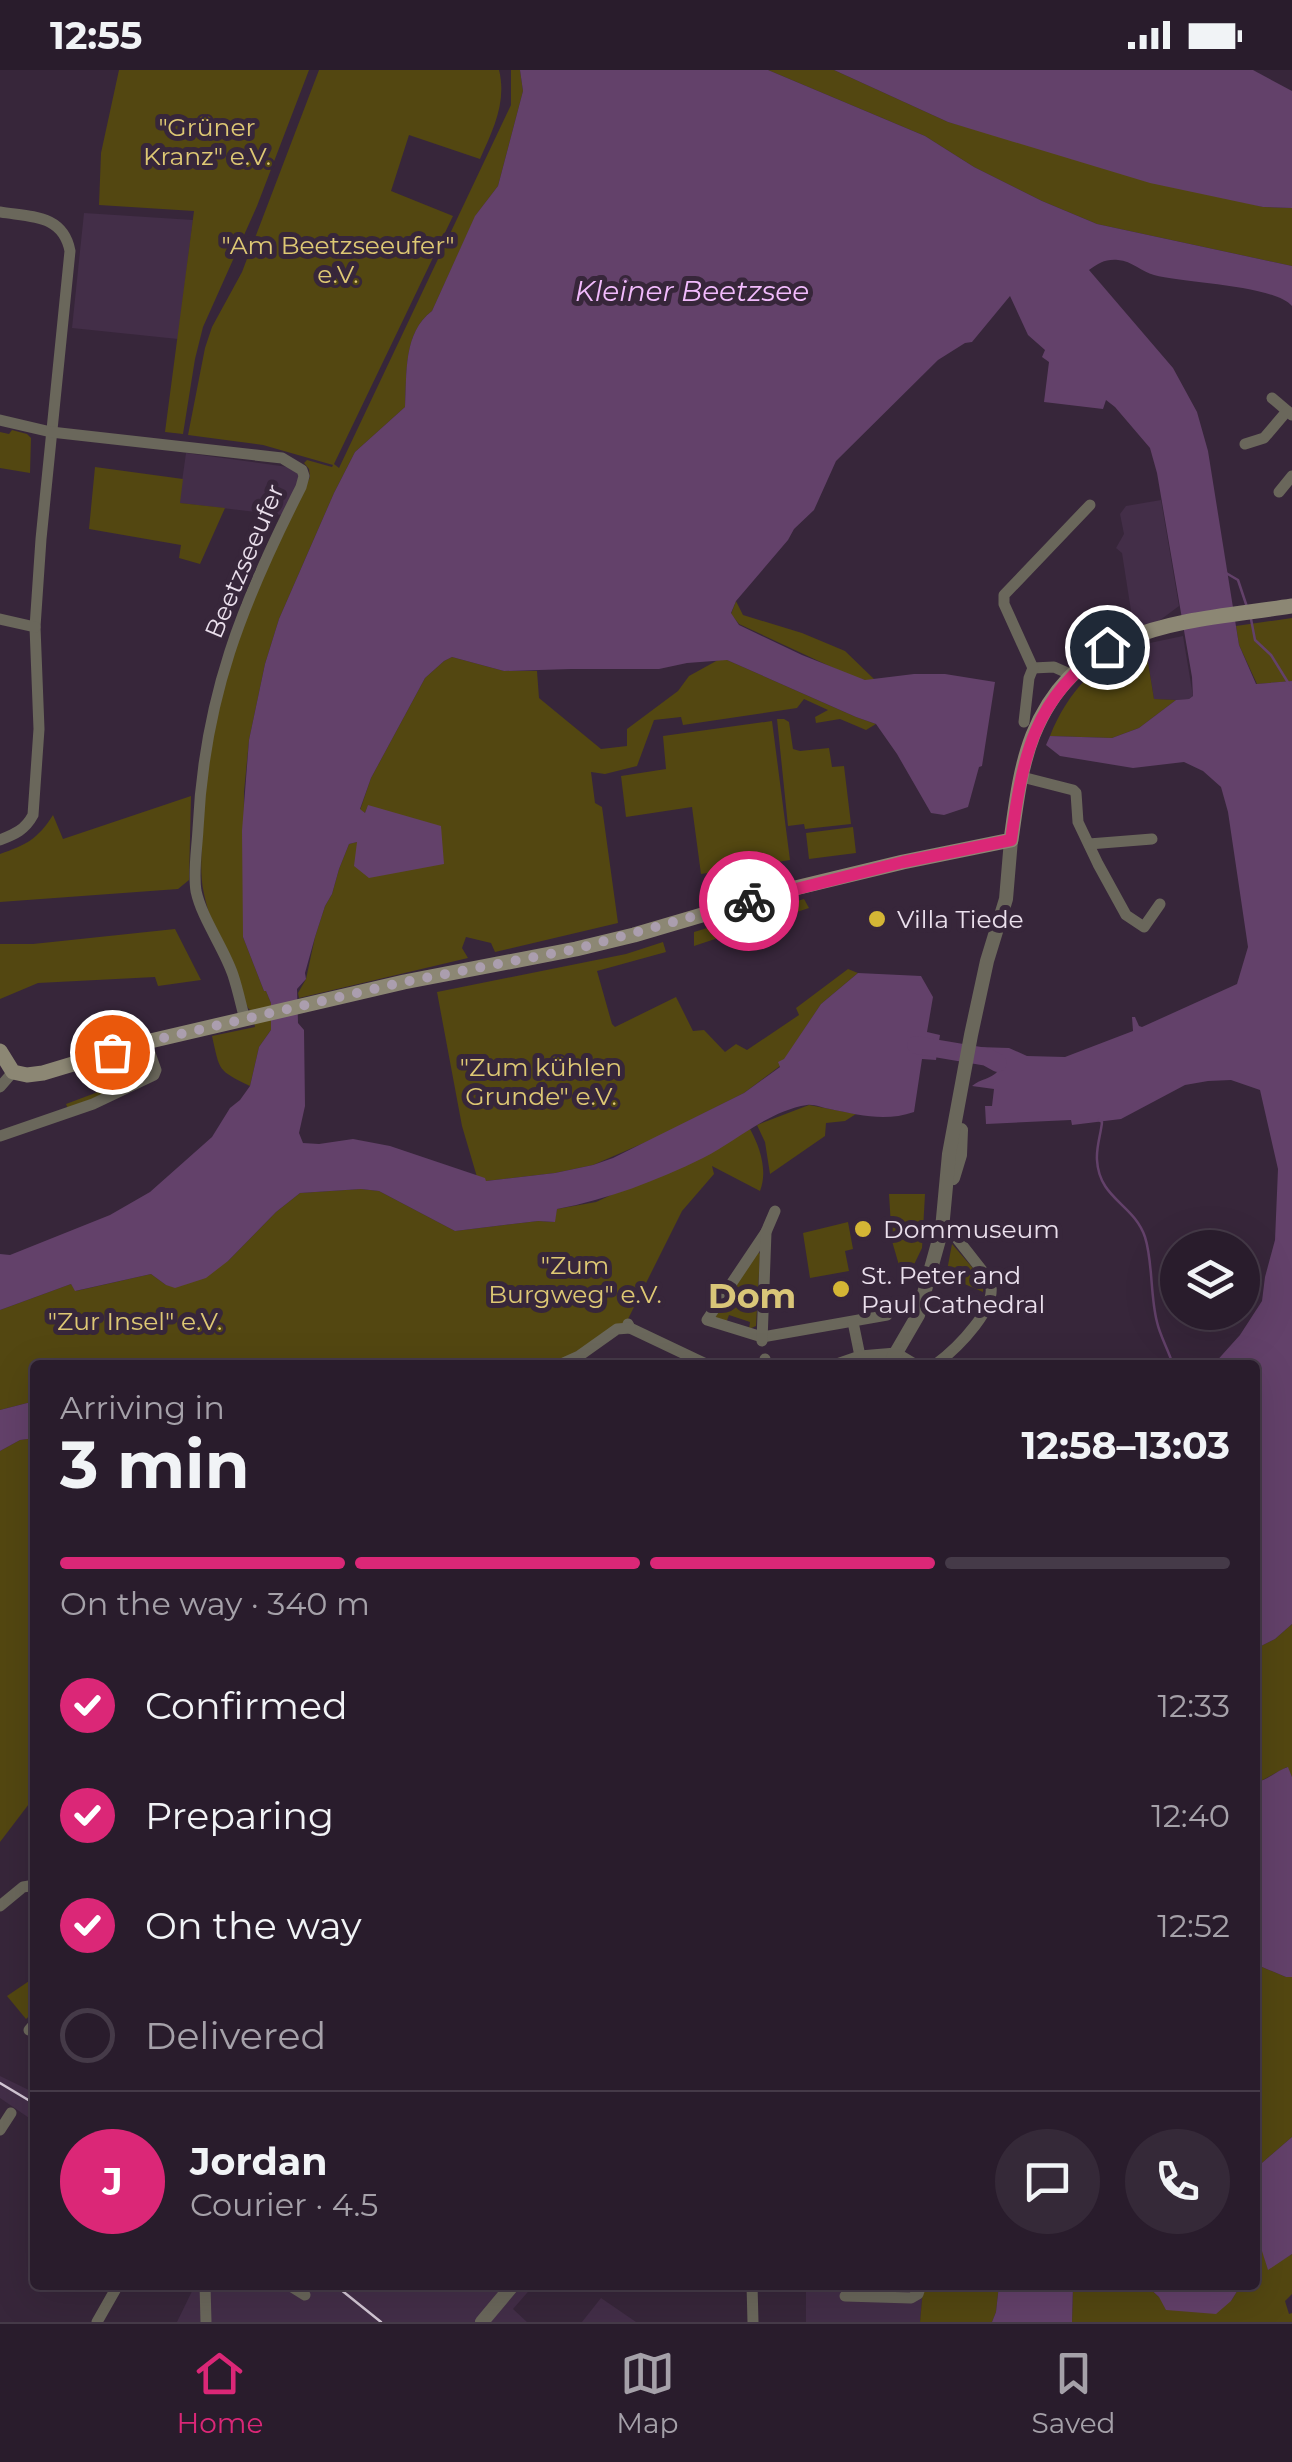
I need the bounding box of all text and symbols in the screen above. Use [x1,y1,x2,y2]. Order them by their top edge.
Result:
text: 12:55 [50,12,142,59]
park label: "Grüner Kranz" e.V. [143,112,271,171]
park label: "Am Beetzseeufer" e.V. [221,230,455,289]
water label: Kleiner Beetzsee [575,274,809,308]
street label: Beetzseeufer [198,479,290,643]
pin [1065,605,1150,690]
icon: home [1080,620,1135,675]
courier [699,851,799,951]
icon: bike [722,874,777,929]
place label: Villa Tiede [897,904,1024,934]
marker: Villa Tiede [866,908,888,930]
pin [70,1010,155,1095]
icon: bag [85,1025,140,1080]
park label: "Zum kühlen Grunde" e.V. [460,1052,622,1111]
place label: Dommuseum [883,1214,1060,1244]
marker: Dommuseum [852,1218,874,1240]
map controls [1160,1230,1260,1330]
button: layers [1160,1230,1260,1330]
park label: "Zum Burgweg" e.V. [488,1250,662,1309]
place label: St. Peter and Paul Cathedral [861,1260,1045,1319]
district label: Dom [708,1274,796,1317]
marker: St. Peter and Paul Cathedral [830,1278,852,1300]
park label: "Zur Insel" e.V. [48,1306,222,1336]
text: Arriving in [60,1388,225,1427]
text: 12:58–13:03 [1022,1422,1230,1469]
text: 3 min [60,1425,250,1504]
text: On the way · 340 m [60,1584,370,1623]
icon: check [60,1678,115,1733]
text: Confirmed [145,1682,348,1729]
text: 12:33 [1158,1686,1230,1725]
icon: check [60,1788,115,1843]
text: Preparing [145,1792,334,1839]
text: 12:40 [1151,1796,1230,1835]
icon: check [60,1898,115,1953]
text: On the way [145,1902,362,1949]
text: 12:52 [1157,1906,1230,1945]
text: Delivered [145,2012,326,2059]
button: chat [995,2129,1100,2234]
button: phone [1125,2129,1230,2234]
text: Jordan [190,2138,328,2185]
text: J [102,2158,123,2205]
text: Courier · 4.5 [190,2185,378,2224]
tab: Home [176,2346,263,2440]
tab: Map [616,2346,679,2440]
tab: Saved [1031,2346,1116,2440]

